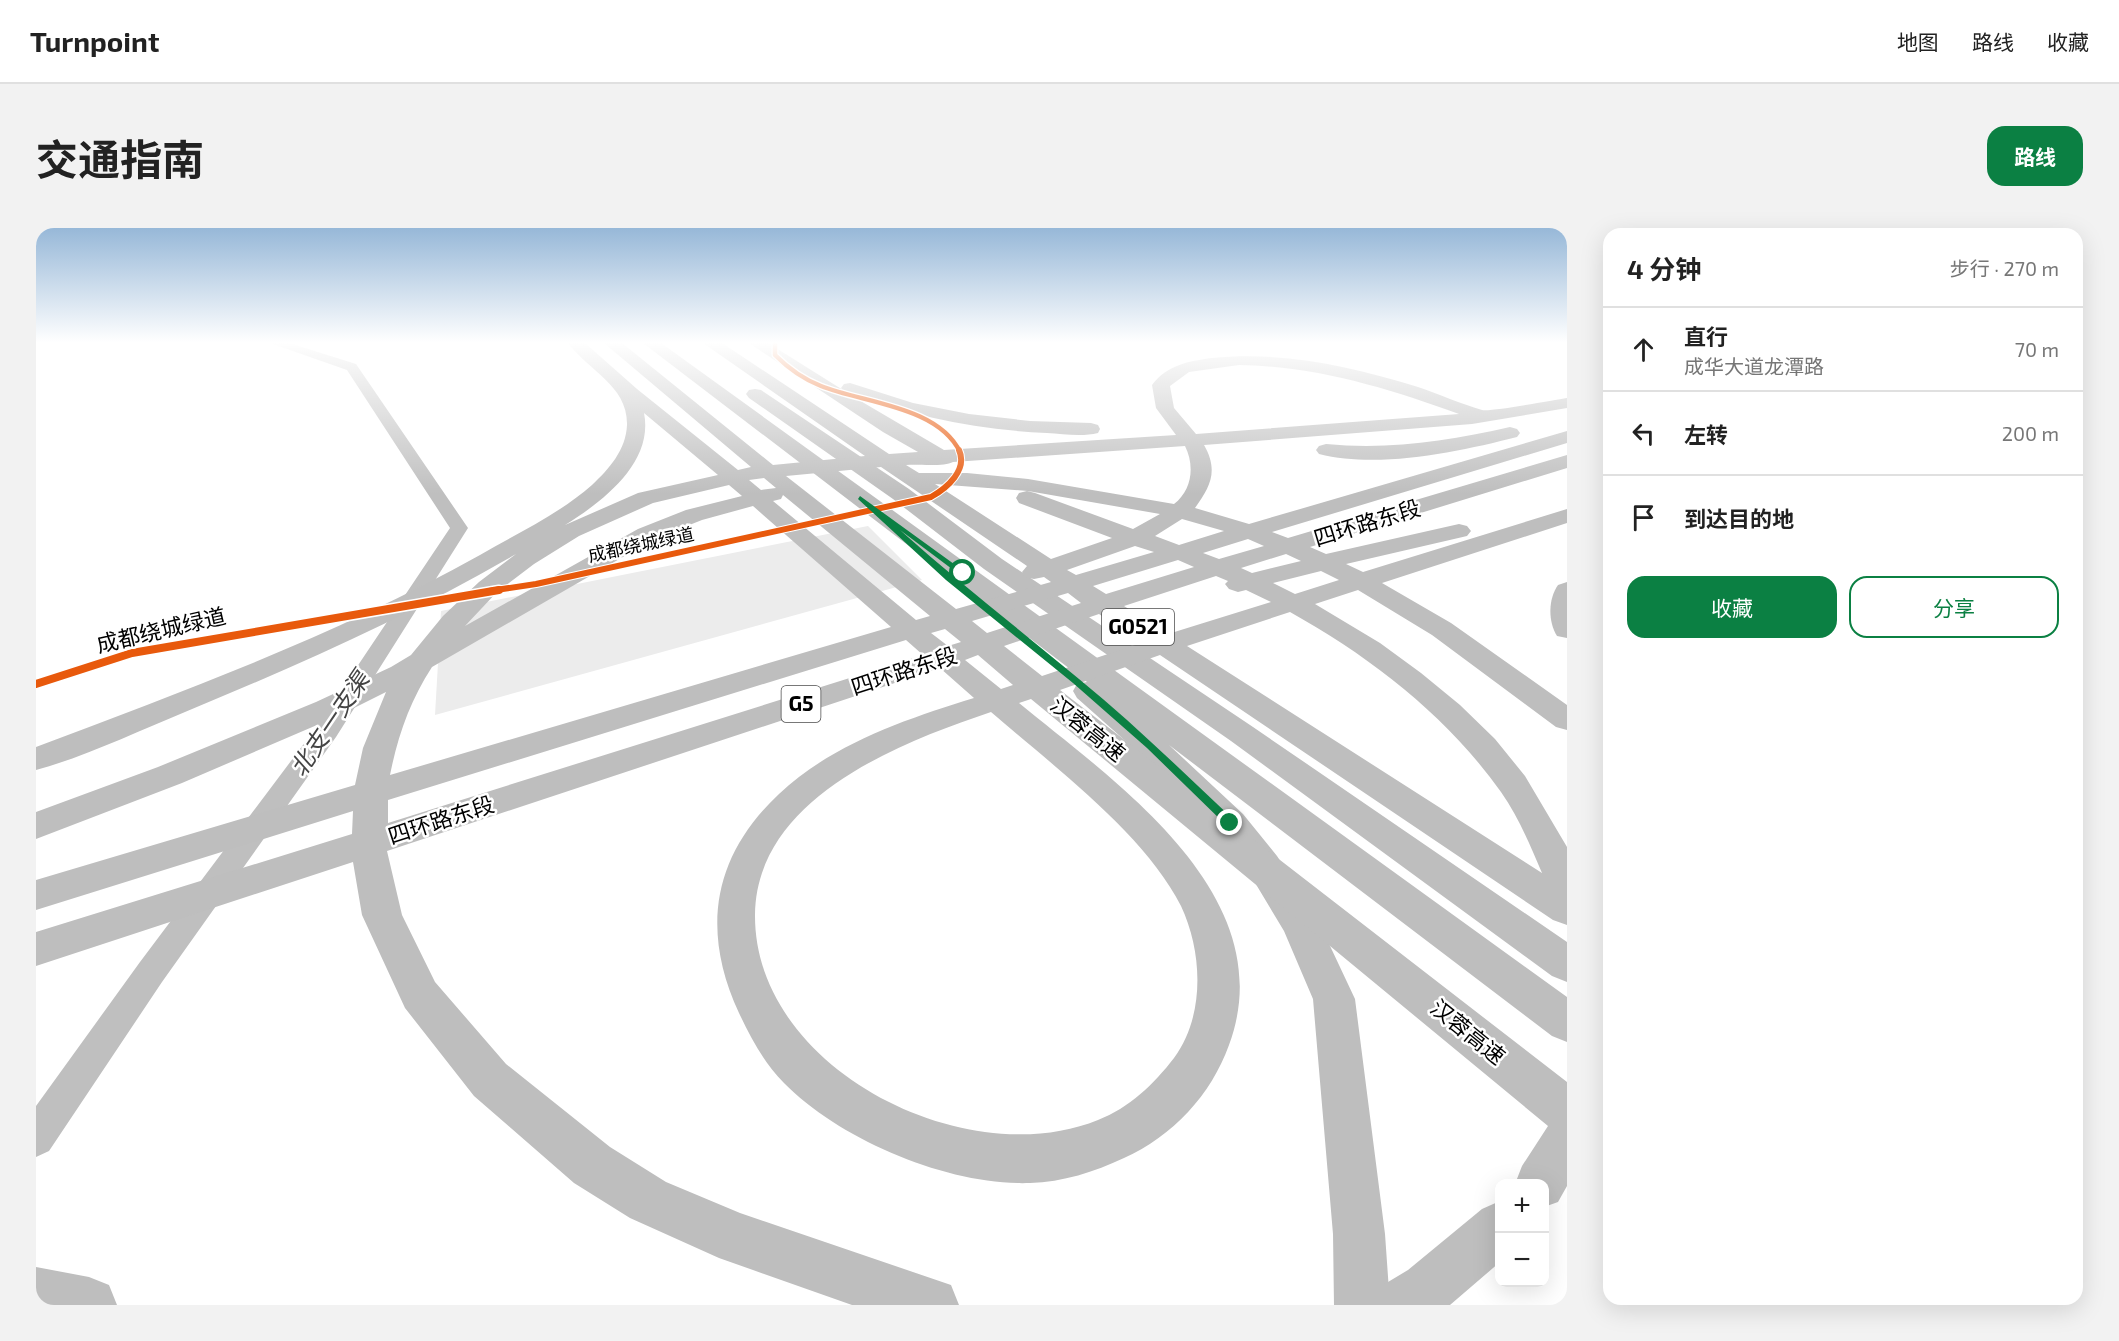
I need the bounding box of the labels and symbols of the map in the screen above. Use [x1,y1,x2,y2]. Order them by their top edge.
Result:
street label: 四环路东段 [1310,494,1423,551]
street label: 成都绕城绿道 [586,522,696,566]
route start [949,559,975,585]
street label: 成都绕城绿道 [94,602,228,657]
road number: G0521 [1102,609,1174,645]
street label: 四环路东段 [847,641,960,699]
water label: 北支一支渠 [283,663,376,781]
road number: G5 [782,686,820,722]
street label: 汉蓉高速 [1046,690,1131,766]
street label: 四环路东段 [384,790,497,848]
route end [1216,809,1242,835]
street label: 汉蓉高速 [1426,993,1511,1069]

